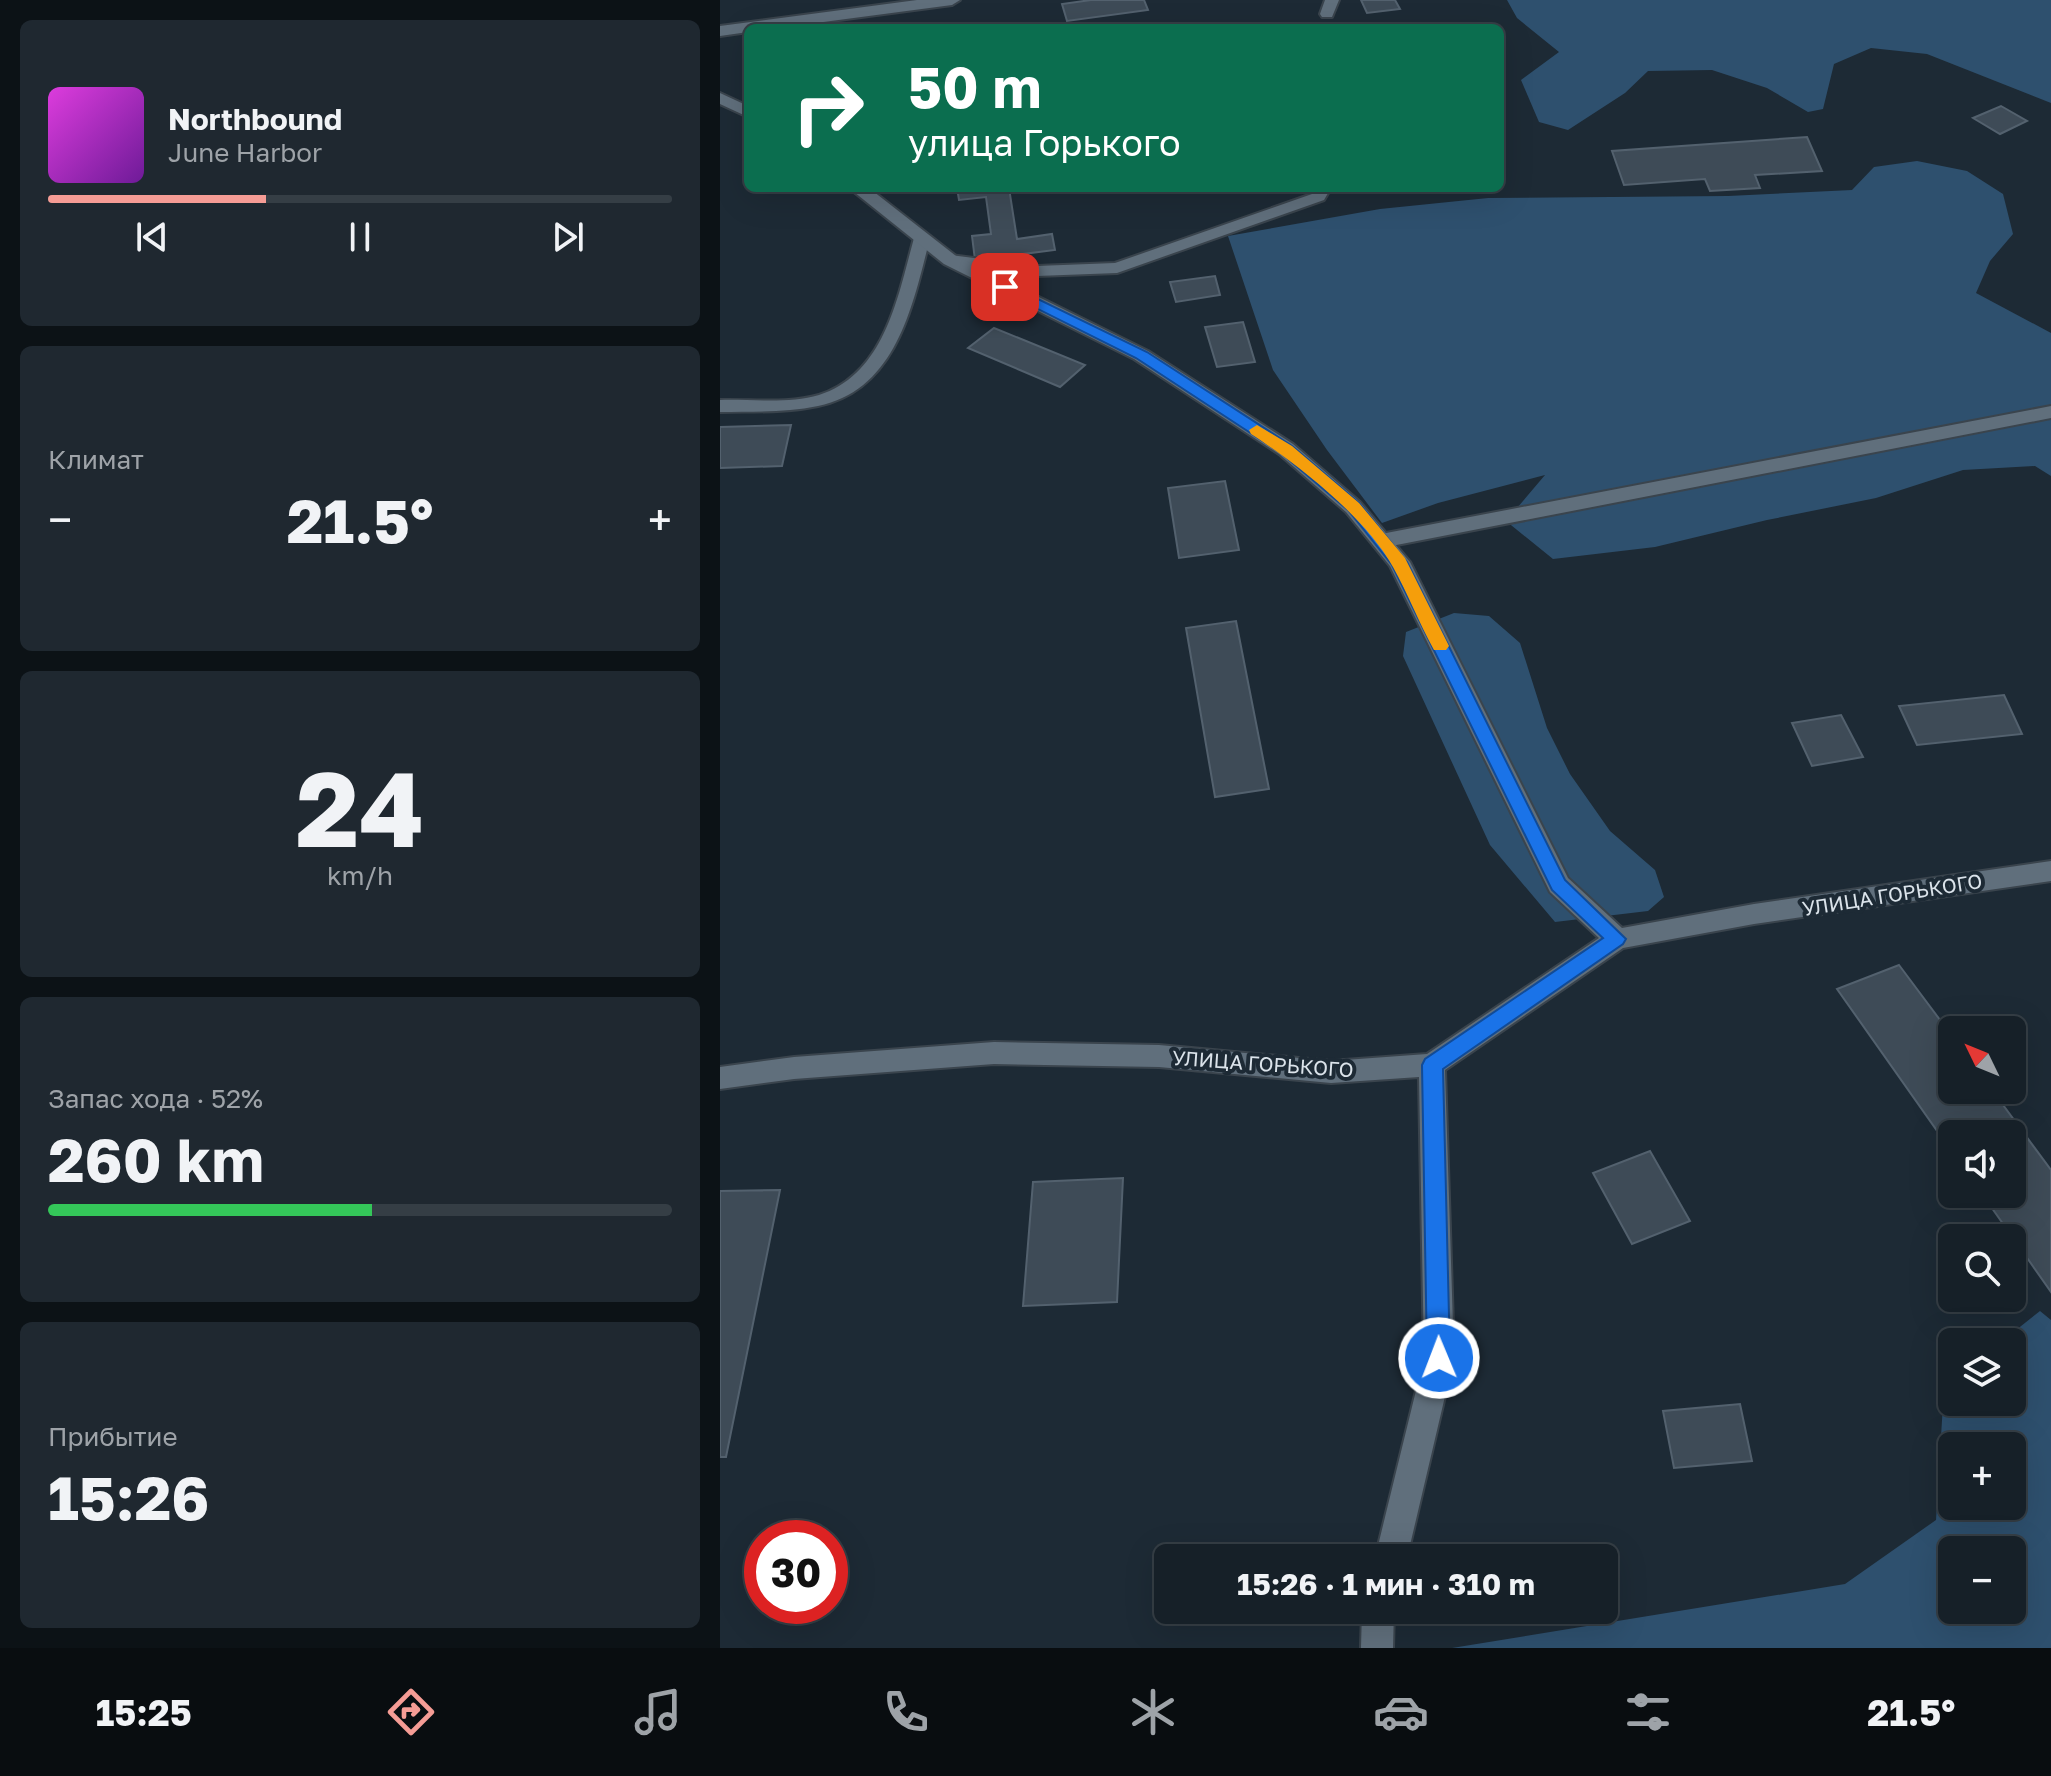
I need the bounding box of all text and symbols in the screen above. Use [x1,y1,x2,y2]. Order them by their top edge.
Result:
text: 50 m [908,53,1042,120]
icon: right [776,56,880,160]
text: Northbound [168,101,342,137]
text: улица Горького [908,121,1181,164]
text: June Harbor [168,137,322,168]
icon: previous [130,215,174,259]
icon: pause [338,215,382,259]
icon: next [546,215,590,259]
pin [971,253,1039,321]
icon: arrive [983,265,1027,309]
text: Климат [48,444,144,475]
text: 21.5° [287,484,433,556]
text: − [48,493,72,546]
text: + [648,493,672,546]
text: 24 [296,745,424,870]
text: km/h [327,860,393,891]
street label: УЛИЦА ГОРЬКОГО [1800,868,1984,920]
north arrow [1938,1016,2026,1104]
map controls [1938,1016,2026,1624]
street label: УЛИЦА ГОРЬКОГО [1171,1045,1355,1081]
text: Запас хода · 52% [48,1083,263,1114]
button: sound [1938,1120,2026,1208]
text: 260 km [48,1123,264,1195]
button: search [1938,1224,2026,1312]
position arrow [1397,1316,1481,1400]
button: layers [1938,1328,2026,1416]
text: Прибытие [48,1421,177,1452]
button: + [1938,1432,2026,1520]
text: 15:26 [48,1461,209,1533]
speed limit sign: 30 [744,1520,848,1624]
button: − [1938,1536,2026,1624]
text: 15:26 · 1 мин · 310 m [1237,1566,1535,1602]
icon: directions [383,1684,439,1740]
icon: music [630,1684,686,1740]
icon: phone [878,1684,934,1740]
icon: climate [1125,1684,1181,1740]
icon: car [1373,1684,1429,1740]
icon: filters [1620,1684,1676,1740]
text: 15:25 [96,1691,192,1734]
text: 21.5° [1867,1691,1955,1734]

